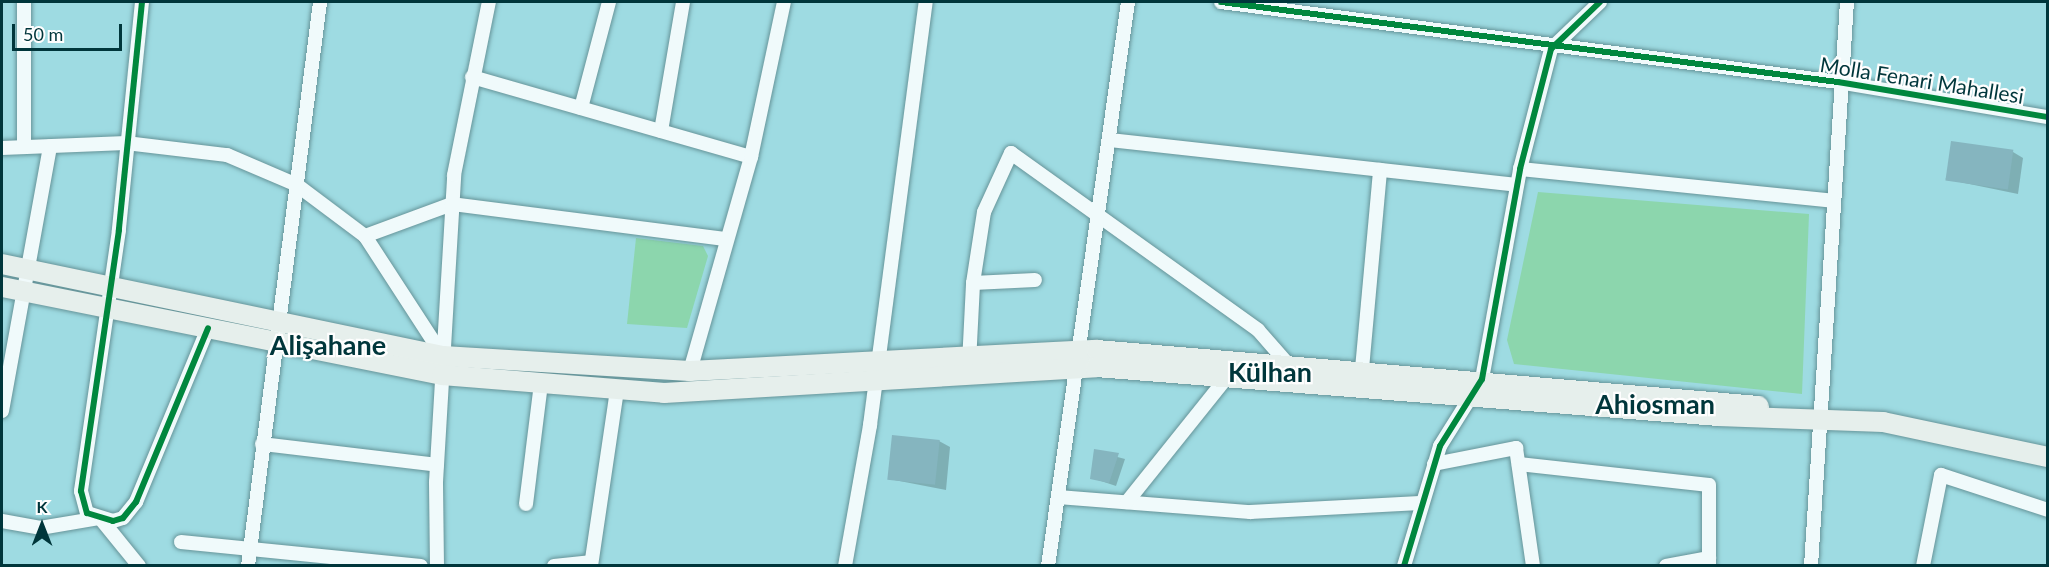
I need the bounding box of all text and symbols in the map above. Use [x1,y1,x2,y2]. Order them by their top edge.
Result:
scale bar [15,12,124,50]
text: 50 m [23,23,63,45]
street label: Molla Fenari Mahallesi [1818,51,2026,109]
district label: Alişahane [270,329,386,361]
district label: Külhan [1228,356,1312,388]
district label: Ahiosman [1595,388,1715,420]
north arrow [12,495,72,555]
text: K [37,497,47,516]

